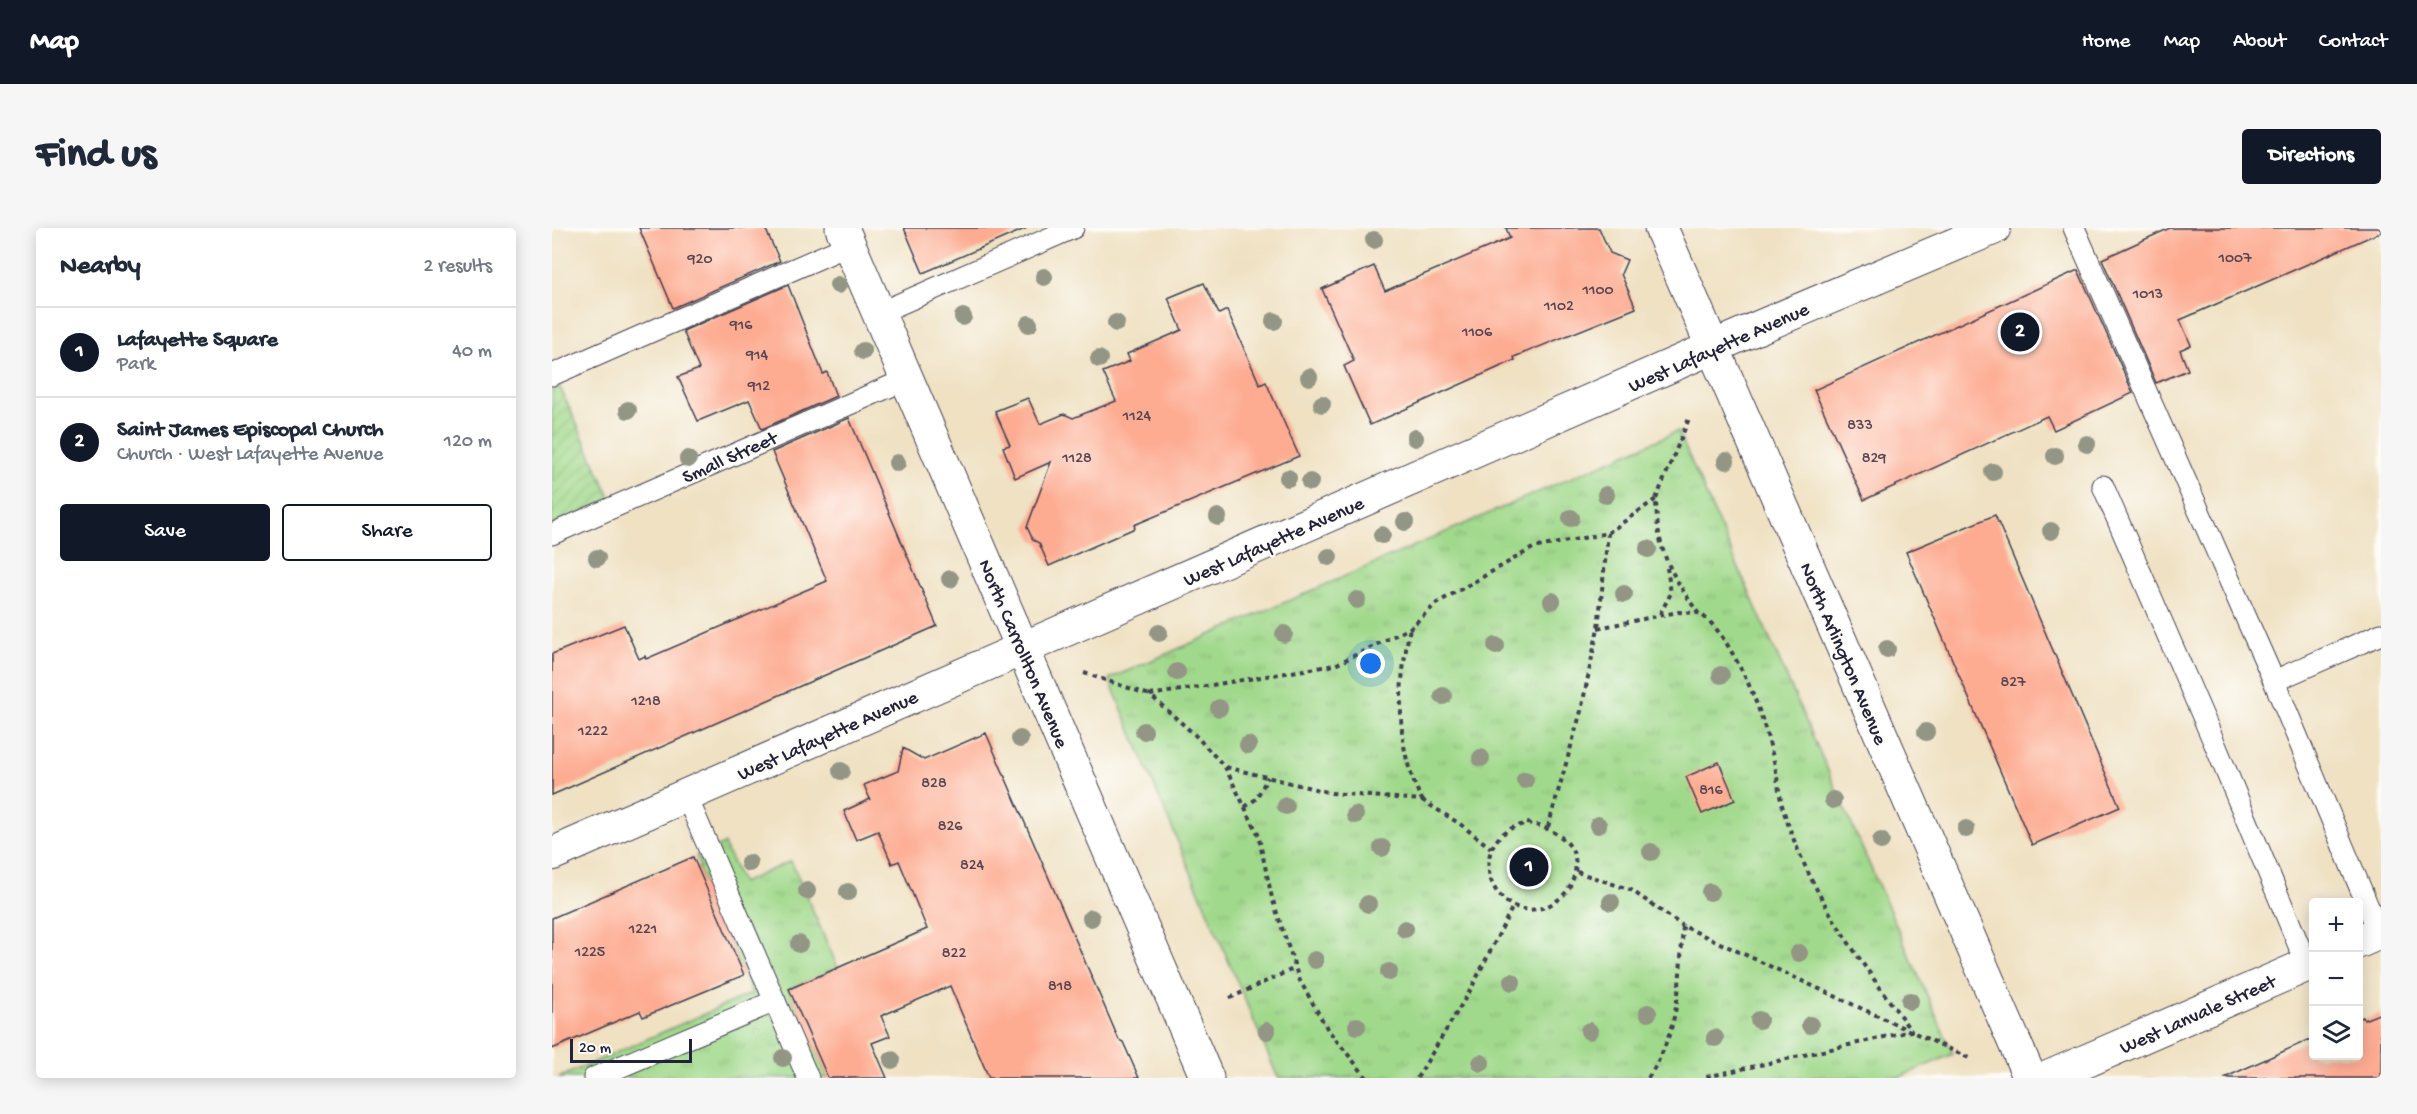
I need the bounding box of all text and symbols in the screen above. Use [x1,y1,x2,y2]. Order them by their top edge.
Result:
text: Map [30,26,79,59]
text: Home [2082,30,2130,55]
text: Map [2163,30,2200,55]
text: About [2233,30,2286,55]
text: Contact [2319,30,2387,55]
button: Directions [2242,129,2381,184]
text: Find us [36,132,156,181]
house number: 1007 [2218,250,2252,269]
house number: 920 [687,251,712,270]
text: Nearby [60,252,141,283]
text: 2 results [423,256,492,279]
house number: 1100 [1581,282,1614,301]
house number: 1013 [2132,286,2163,305]
house number: 1102 [1543,298,1574,317]
street label: West Lafayette Avenue [1626,299,1814,399]
pin: 2 [2000,310,2040,354]
house number: 916 [729,317,753,336]
house number: 1106 [1461,324,1493,343]
text: Lafayette Square [117,328,278,354]
text: 1 [75,341,84,364]
text: 40 m [452,341,492,364]
house number: 914 [745,347,768,366]
text: Park [117,354,155,377]
house number: 912 [747,378,770,397]
house number: 1124 [1122,408,1152,427]
house number: 833 [1847,417,1873,436]
text: Saint James Episcopal Church [117,418,384,444]
street label: Small Street [679,427,783,490]
text: 2 [75,431,84,454]
text: 120 m [444,431,492,454]
text: Church · West Lafayette Avenue [117,444,383,467]
house number: 1128 [1061,450,1092,469]
house number: 829 [1862,450,1886,469]
street label: West Lafayette Avenue [1181,493,1369,593]
button: Save [60,504,270,561]
button: Share [282,504,492,561]
street label: North Carrollton Avenue [972,557,1072,753]
street label: North Arlington Avenue [1793,560,1891,750]
your location [1356,649,1385,678]
house number: 827 [2001,674,2026,693]
street label: West Lafayette Avenue [735,687,923,787]
house number: 1218 [630,693,661,712]
house number: 1222 [577,723,608,742]
house number: 828 [921,775,947,794]
house number: 816 [1699,782,1724,801]
house number: 826 [938,818,963,837]
pin: 1 [1510,844,1548,890]
house number: 824 [960,857,985,876]
map controls [2309,898,2363,1060]
button: + [2309,898,2363,952]
house number: 1221 [628,921,657,940]
house number: 1225 [574,944,605,963]
house number: 822 [942,945,966,964]
button: − [2309,952,2363,1006]
street label: West Lanvale Street [2117,971,2282,1061]
house number: 818 [1048,978,1072,997]
button: layers [2309,1006,2363,1060]
scale bar [570,1036,692,1064]
text: 20 m [579,1040,611,1059]

